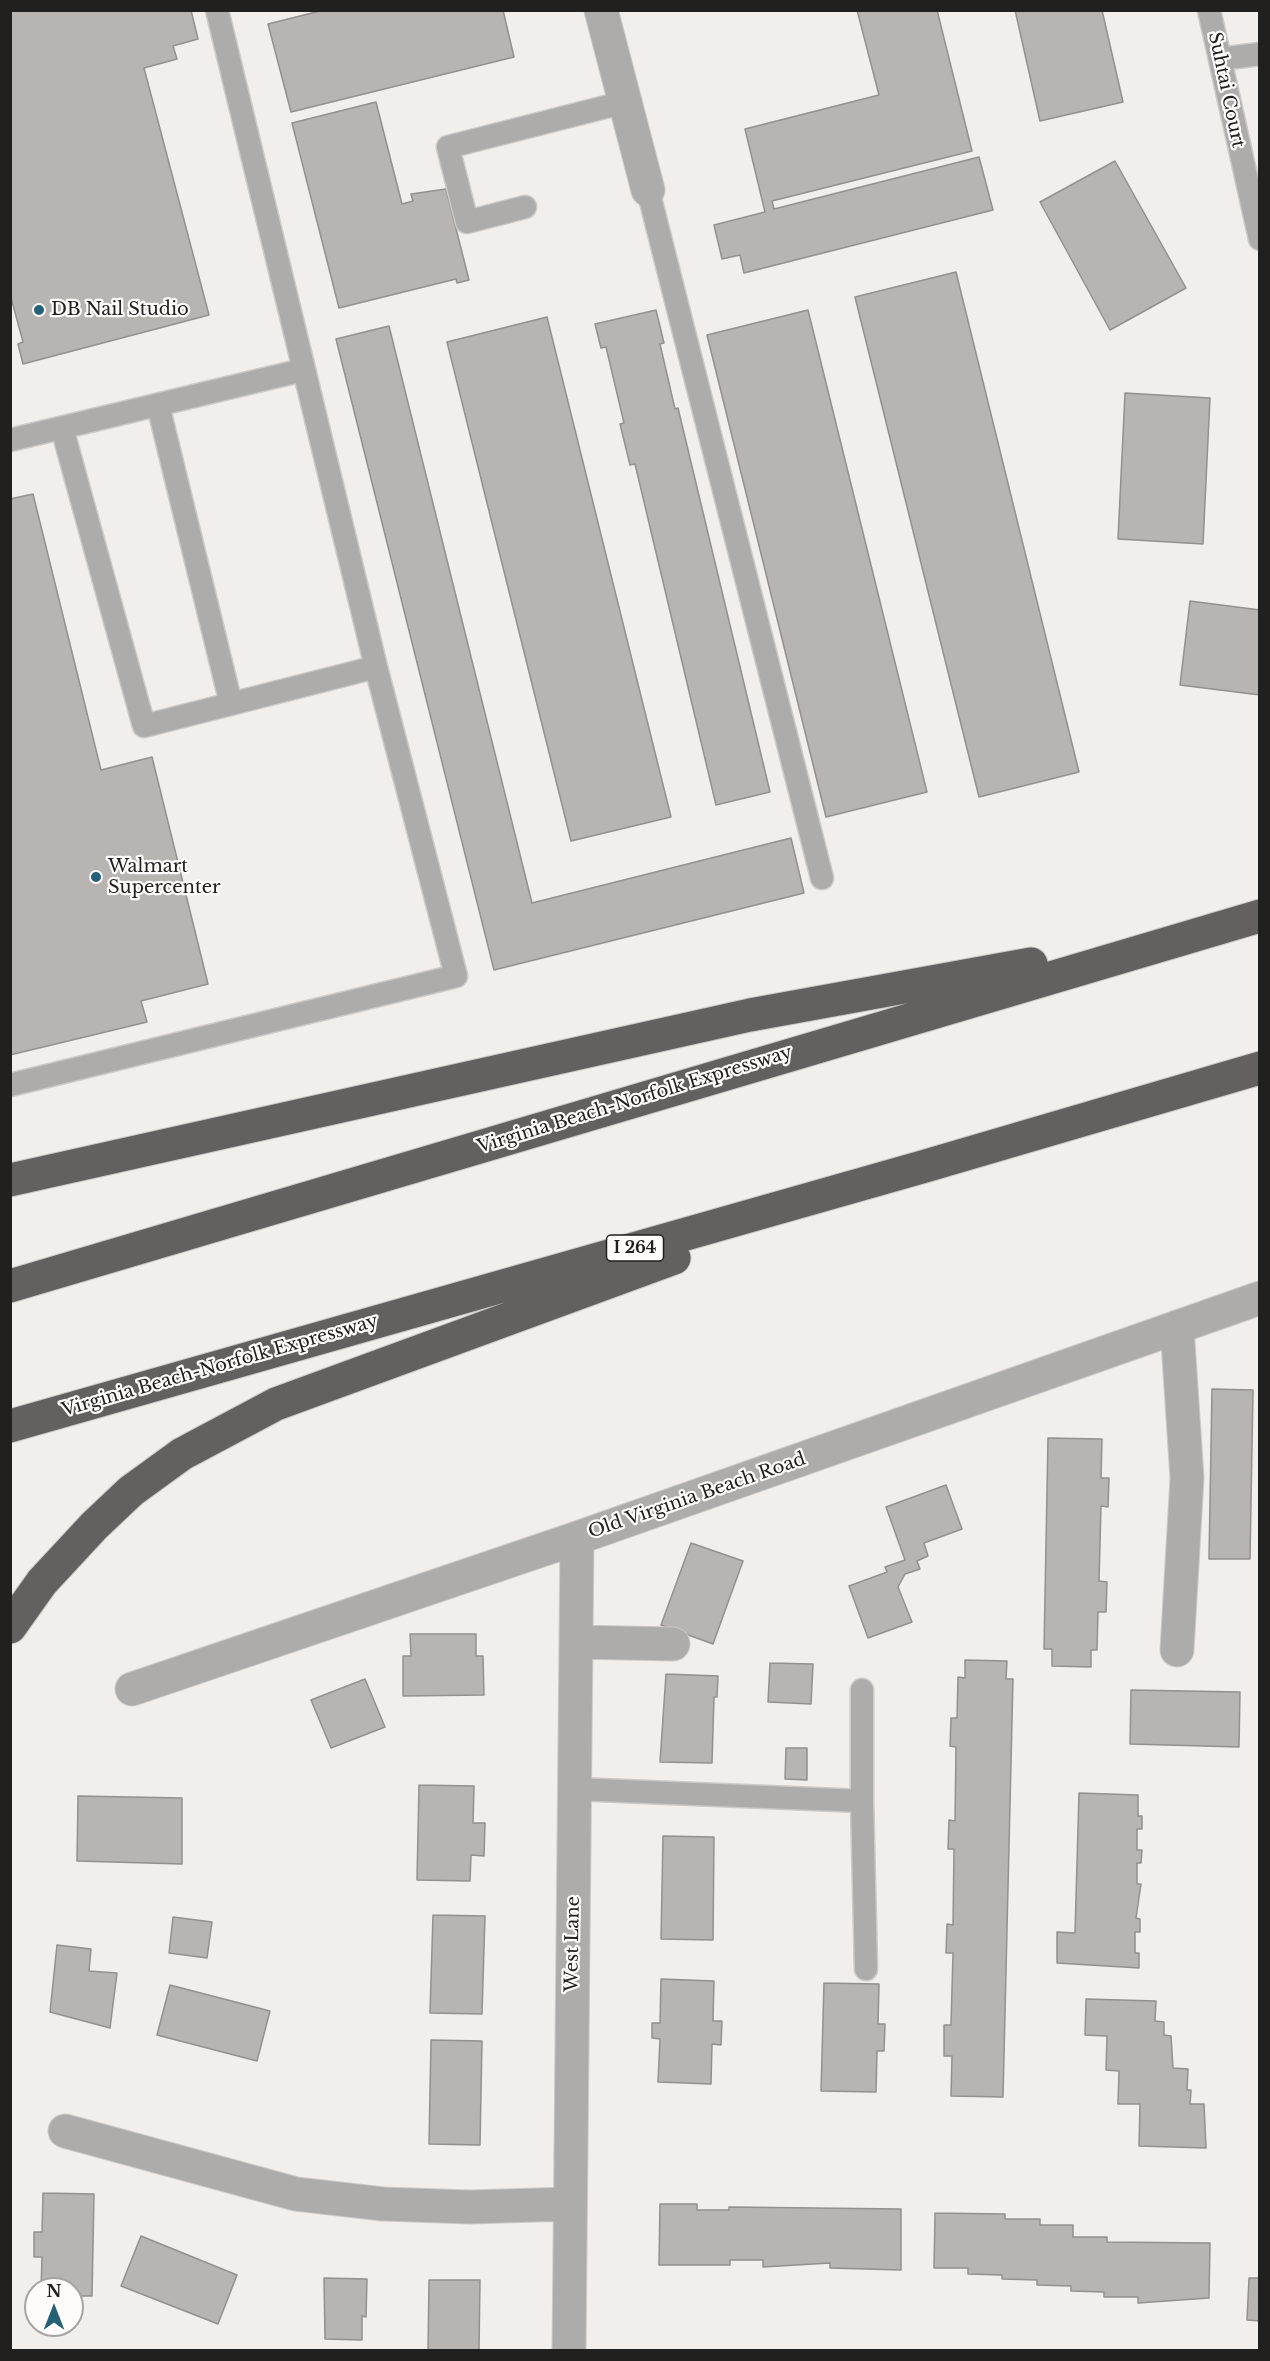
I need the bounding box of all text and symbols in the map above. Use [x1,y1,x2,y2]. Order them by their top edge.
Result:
street label: Suhtai Court [1203,30,1249,150]
place label: DB Nail Studio [51,299,189,321]
marker: DB Nail Studio [32,303,46,317]
place label: Walmart Supercenter [108,856,221,898]
marker: Walmart Supercenter [89,870,103,884]
street label: Virginia Beach-Norfolk Expressway [475,1042,795,1158]
road number: I 264 [606,1235,664,1261]
street label: Virginia Beach-Norfolk Expressway [59,1310,381,1422]
street label: Old Virginia Beach Road [585,1449,809,1543]
street label: West Lane [561,1896,585,1992]
north arrow [24,2277,84,2337]
text: N [46,2281,62,2301]

